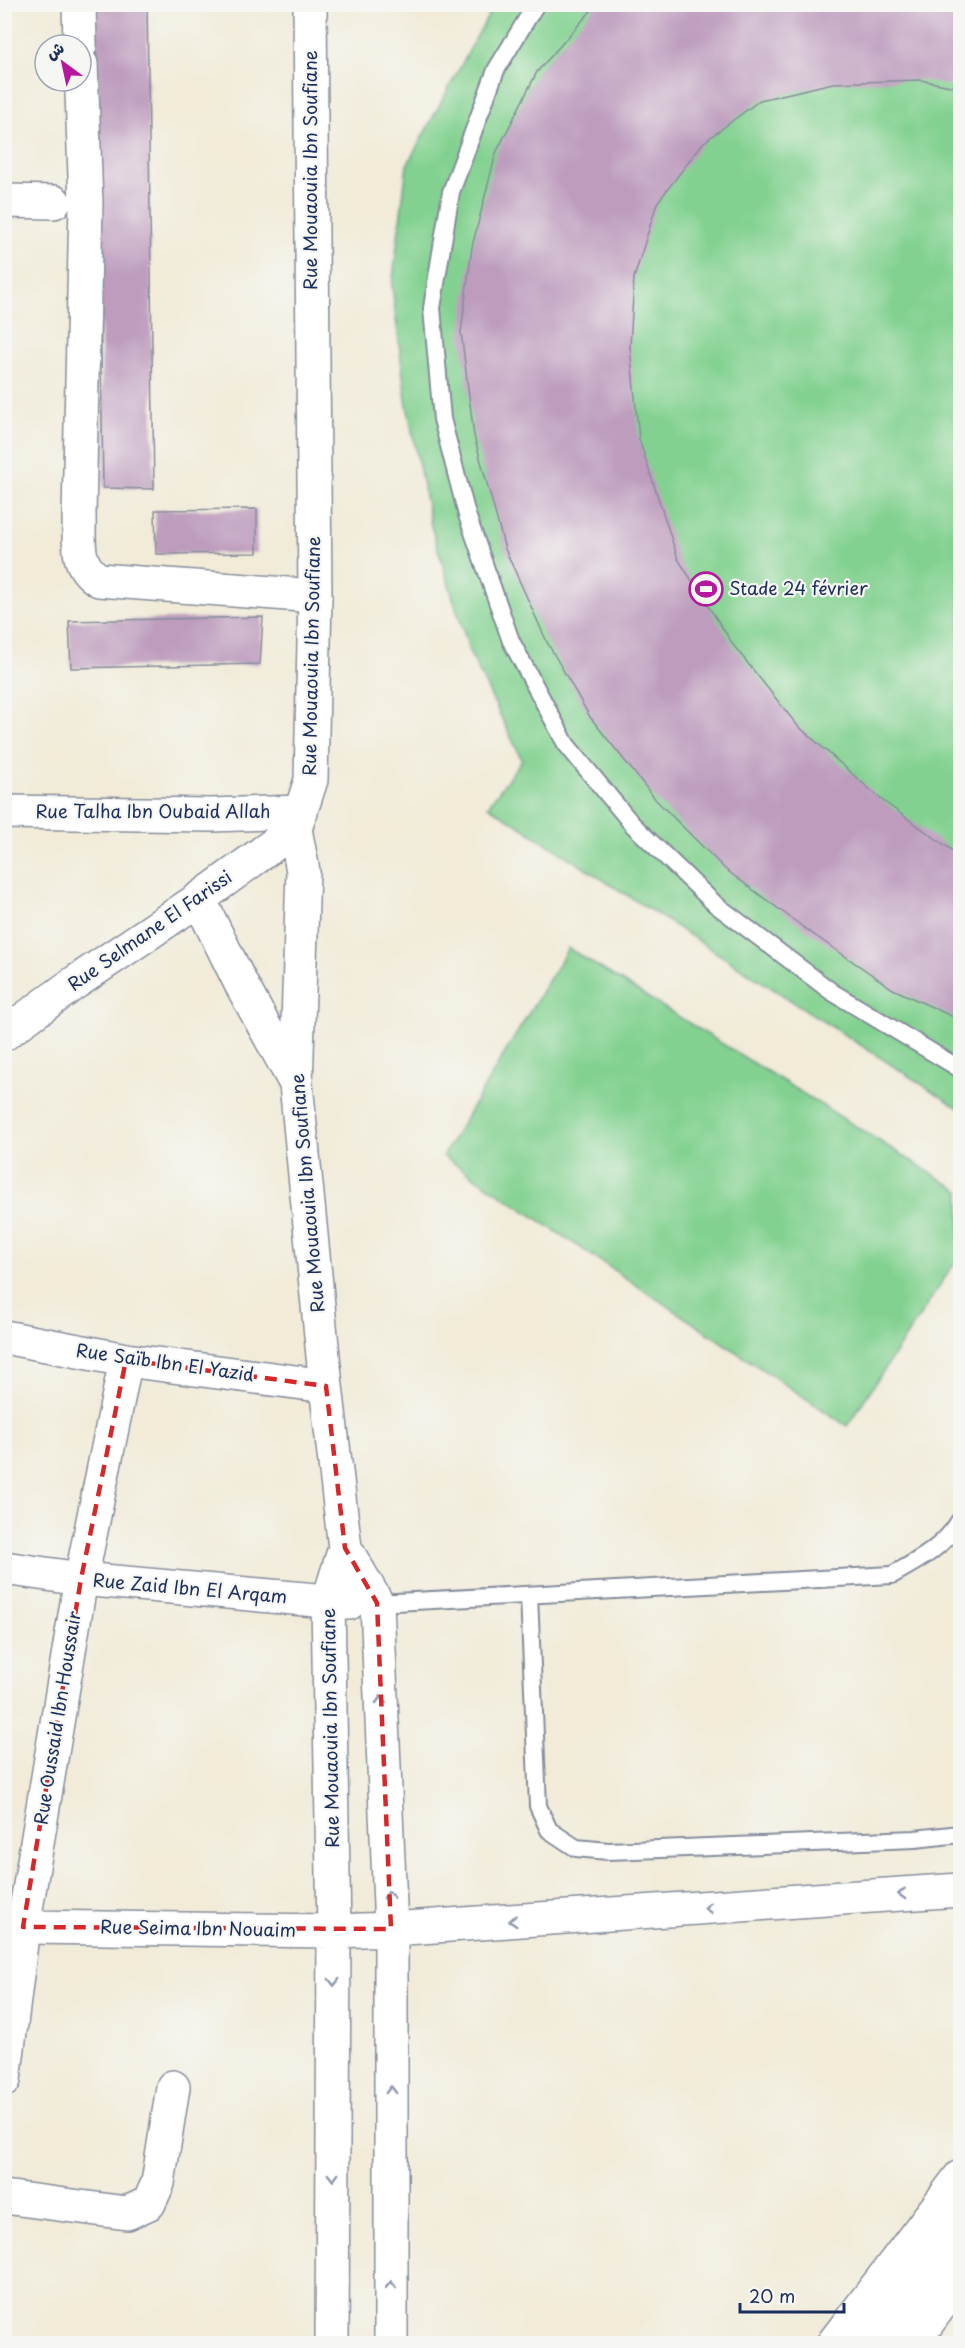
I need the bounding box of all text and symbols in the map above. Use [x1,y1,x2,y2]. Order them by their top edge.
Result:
north arrow [33,33,93,93]
text: ش [40,35,68,64]
street label: Rue Mouaouia Ibn Soufiane [296,50,323,290]
street label: Rue Mouaouia Ibn Soufiane [295,536,326,776]
sports icon: Stade 24 février [688,571,724,607]
place label: Stade 24 février [729,574,868,601]
street label: Rue Talha Ibn Oubaid Allah [35,797,271,824]
street label: Rue Selmane El Farissi [62,863,237,997]
street label: Rue Mouaouia Ibn Soufiane [283,1072,330,1314]
street label: Rue Saïb Ibn El Yazid [74,1336,256,1387]
street label: Rue Zaid Ibn El Arqam [92,1566,289,1609]
street label: Rue Oussaid Ibn Houssair [26,1608,87,1827]
street label: Rue Mouaouia Ibn Soufiane [314,1608,345,1848]
one-way arrow [374,1696,387,1705]
one-way arrow [898,1888,907,1901]
one-way arrow [383,1891,396,1900]
one-way arrow [703,1901,712,1914]
street label: Rue Seima Ibn Nouaim [100,1912,296,1943]
one-way arrow [509,1914,518,1927]
one-way arrow [328,1977,340,1986]
one-way arrow [385,2086,397,2095]
one-way arrow [327,2172,339,2181]
scale bar [740,2276,844,2314]
one-way arrow [385,2281,397,2290]
text: 20 m [749,2282,795,2309]

